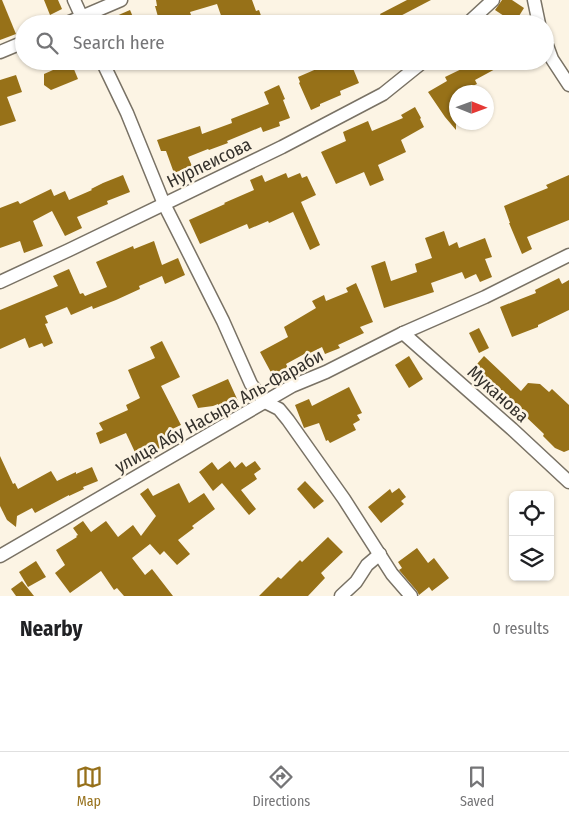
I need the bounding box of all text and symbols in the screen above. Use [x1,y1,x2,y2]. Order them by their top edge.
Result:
search box [15,15,554,70]
icon: search [33,29,61,57]
text: Search here [73,31,165,54]
north arrow [449,85,494,130]
street label: Нурпеисова [163,133,255,193]
street label: улица Абу Насыра Аль-Фараби [111,344,327,478]
street label: Муканова [463,361,533,427]
map controls [509,491,554,581]
button: locate [509,491,554,536]
button: layers [509,536,554,581]
text: Nearby [20,616,82,642]
text: 0 results [492,619,549,638]
tab: Map [75,763,103,810]
tab: Directions [252,763,310,810]
tab: Saved [460,763,494,810]

